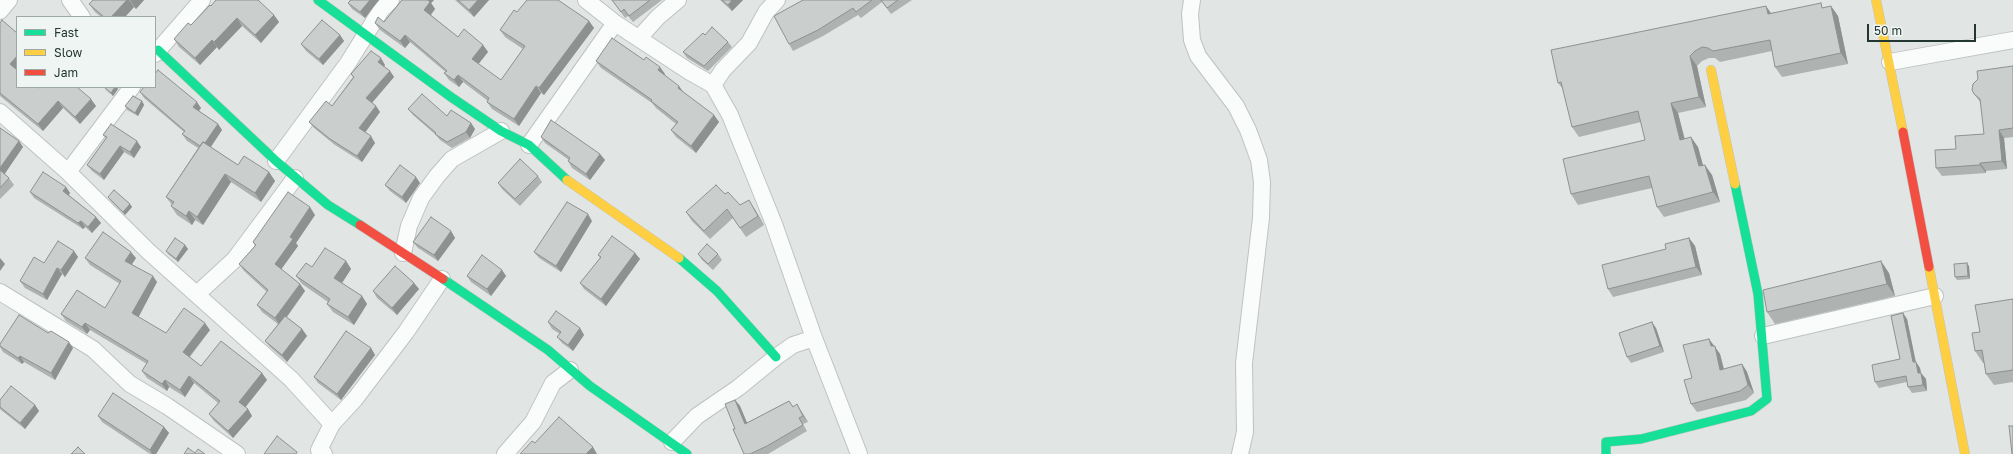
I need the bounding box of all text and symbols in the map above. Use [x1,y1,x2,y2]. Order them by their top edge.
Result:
legend [16,16,156,88]
scale bar [1869,16,1978,42]
text: 50 m [1874,23,1902,38]
text: Fast [54,25,79,40]
text: Slow [54,45,82,60]
text: Jam [54,65,78,80]

